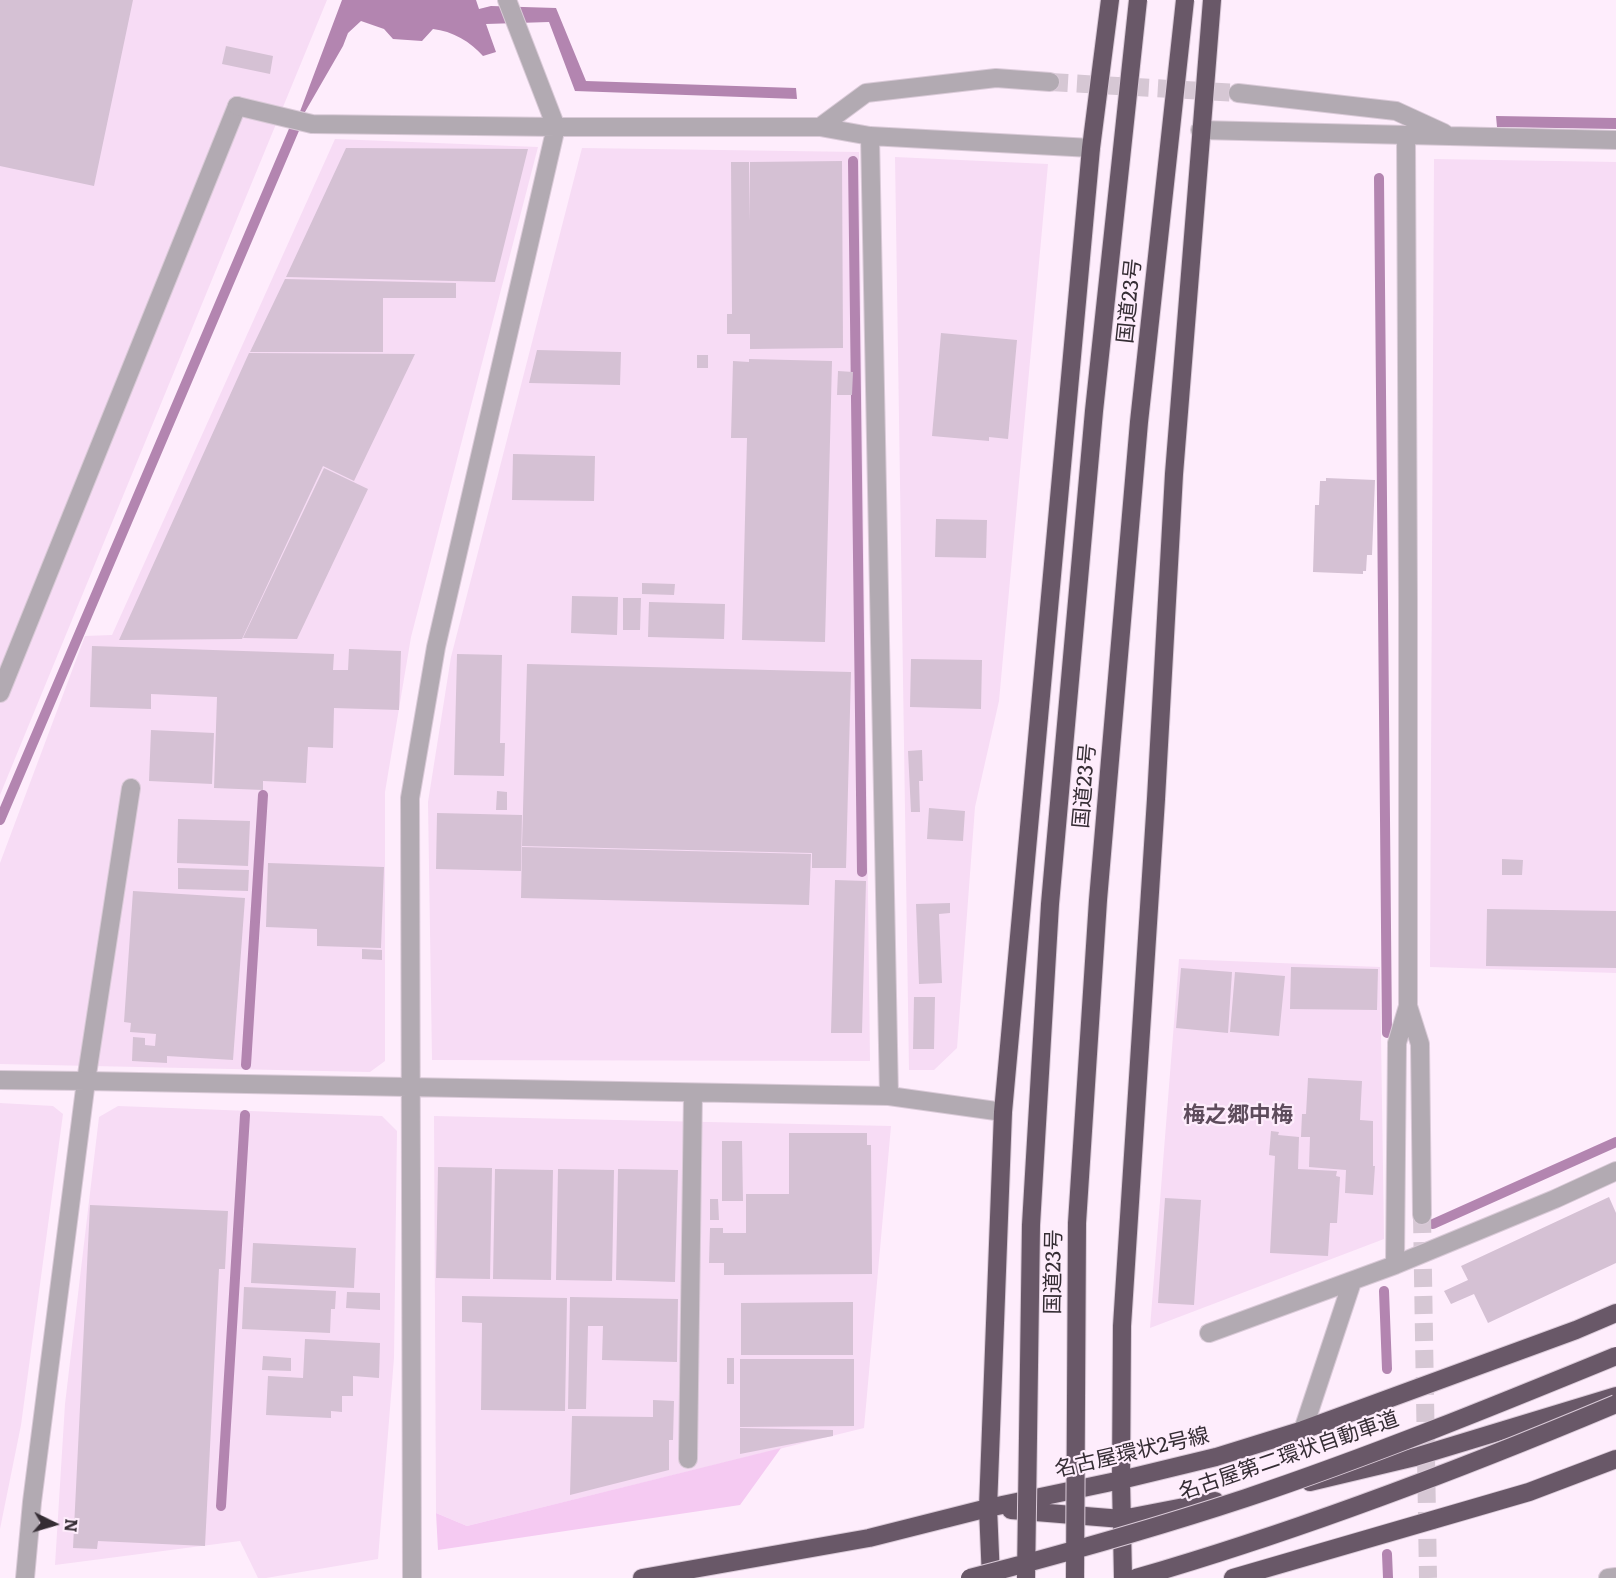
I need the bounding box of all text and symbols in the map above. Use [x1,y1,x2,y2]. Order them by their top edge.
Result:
street label: 国道23号 [1113,257,1147,345]
street label: 国道23号 [1069,743,1101,829]
district label: 梅之郷中梅 [1183,1103,1293,1129]
street label: 国道23号 [1041,1229,1067,1315]
street label: 名古屋第二環状自動車道 [1176,1406,1402,1506]
street label: 名古屋環状2号線 [1052,1423,1212,1483]
north arrow [24,1494,84,1554]
text: N [59,1518,84,1533]

